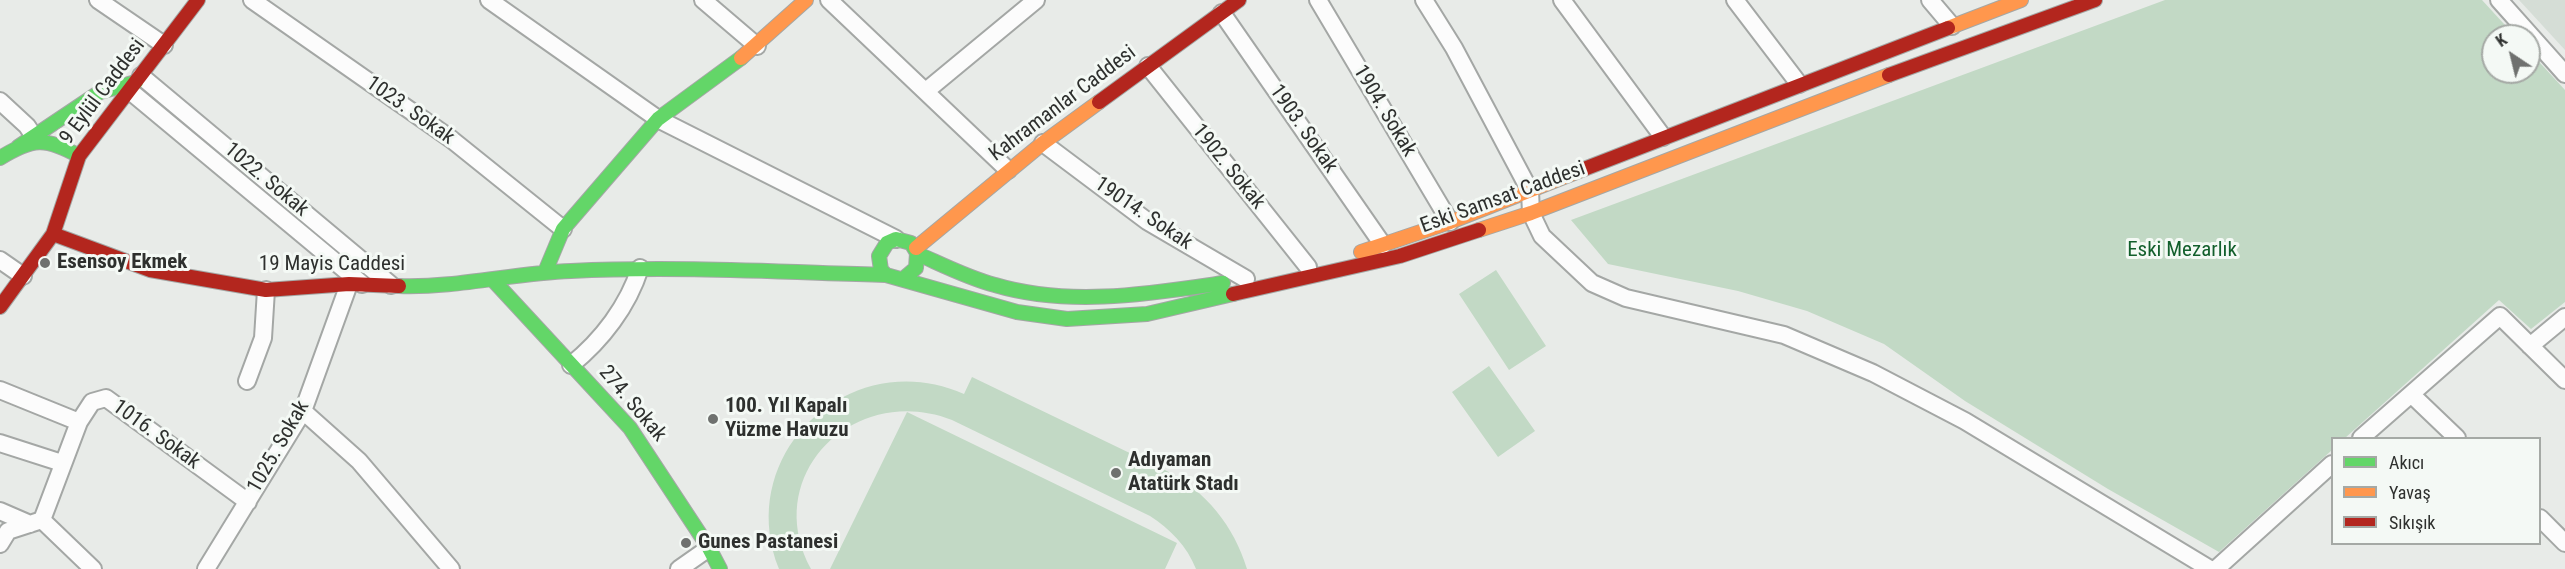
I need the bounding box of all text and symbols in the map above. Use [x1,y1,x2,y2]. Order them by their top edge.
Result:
north arrow [2481,24,2541,84]
text: K [2492,30,2511,51]
street label: 9 Eylül Caddesi [55,34,151,150]
street label: Kahramanlar Caddesi [985,41,1141,167]
street label: 1904. Sokak [1347,61,1421,161]
street label: 1023. Sokak [361,71,459,151]
street label: 1903. Sokak [1263,80,1343,178]
street label: 1902. Sokak [1186,119,1270,215]
street label: 1022. Sokak [219,137,313,223]
street label: Eski Samsat Caddesi [1417,156,1589,240]
street label: 19014. Sokak [1089,172,1197,256]
park label: Eski Mezarlık [2127,238,2237,264]
place label: Esensoy Ekmek [57,250,187,276]
street label: 19 Mayis Caddesi [259,252,405,278]
marker: Esensoy Ekmek [38,256,52,270]
street label: 274. Sokak [593,361,671,447]
place label: 100. Yıl Kapalı Yüzme Havuzu [725,394,848,444]
street label: 1016. Sokak [107,395,205,475]
street label: 1025. Sokak [243,396,315,498]
marker: 100. Yıl Kapalı Yüzme Havuzu [706,412,720,426]
legend [2331,437,2541,545]
place label: Adıyaman Atatürk Stadı [1128,448,1239,498]
text: Akıcı [2389,452,2424,473]
marker: Adıyaman Atatürk Stadı [1109,466,1123,480]
text: Yavaş [2389,482,2431,503]
text: Sıkışık [2389,512,2435,533]
place label: Gunes Pastanesi [698,530,838,556]
marker: Gunes Pastanesi [679,536,693,550]

